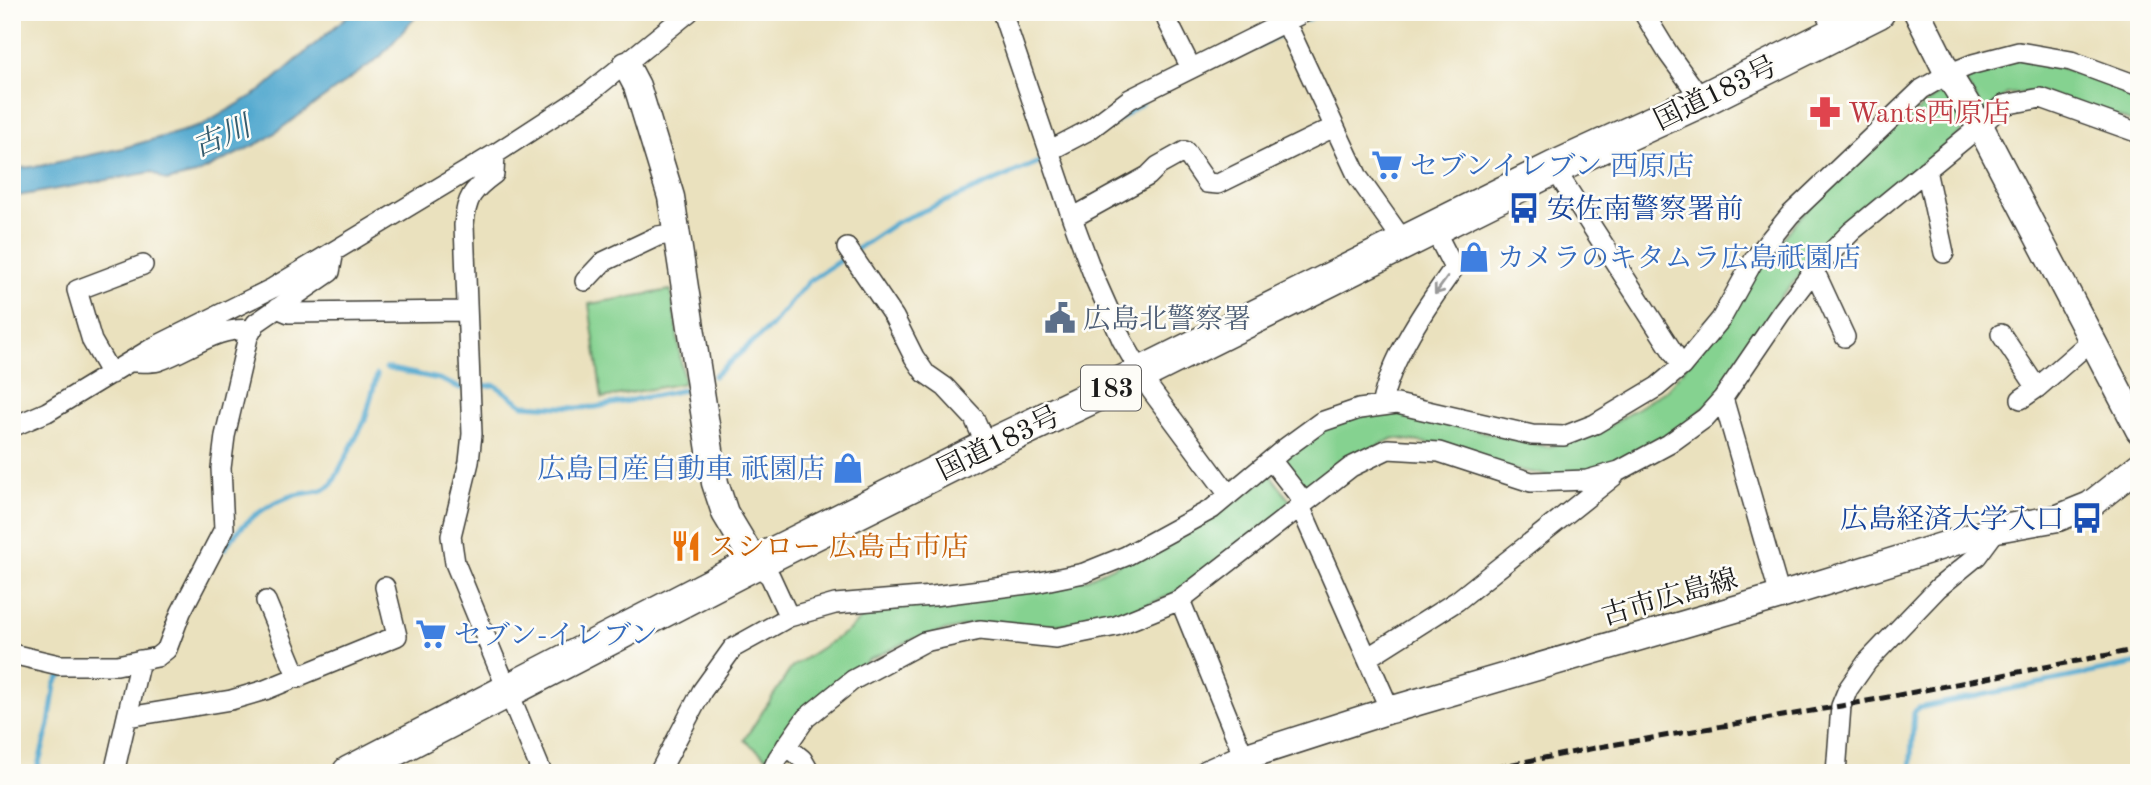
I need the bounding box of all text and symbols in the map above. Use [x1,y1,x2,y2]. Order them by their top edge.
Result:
street label: 国道183号 [1649,50,1782,136]
pharmacy icon: Wants西原店 [1808,95,1842,129]
place label: Wants西原店 [1848,98,2011,129]
water label: 古川 [187,108,258,163]
supermarket icon: セブンイレブン 西原店 [1370,148,1404,182]
place label: セブンイレブン 西原店 [1410,151,1694,182]
bus stop icon: 安佐南警察署前 [1507,191,1541,225]
place label: 安佐南警察署前 [1547,194,1743,225]
shop icon: カメラのキタムラ広島祇園店 [1457,240,1491,274]
place label: カメラのキタムラ広島祇園店 [1497,243,1861,274]
one-way arrow [1434,276,1448,295]
public building icon: 広島北警察署 [1043,301,1077,335]
place label: 広島北警察署 [1083,304,1251,335]
road number: 183 [1081,366,1141,410]
street label: 国道183号 [932,400,1065,486]
shop icon: 広島日産自動車 祇園店 [831,451,865,485]
place label: 広島日産自動車 祇園店 [537,454,825,485]
bus stop icon: 広島経済大学入口 [2070,501,2104,535]
place label: 広島経済大学入口 [1840,504,2064,535]
restaurant icon: スシロー 広島古市店 [669,529,703,563]
place label: スシロー 広島古市店 [709,532,969,563]
street label: 古市広島線 [1598,563,1741,632]
supermarket icon: セブン-イレブン [414,617,448,651]
place label: セブン-イレブン [454,621,658,651]

